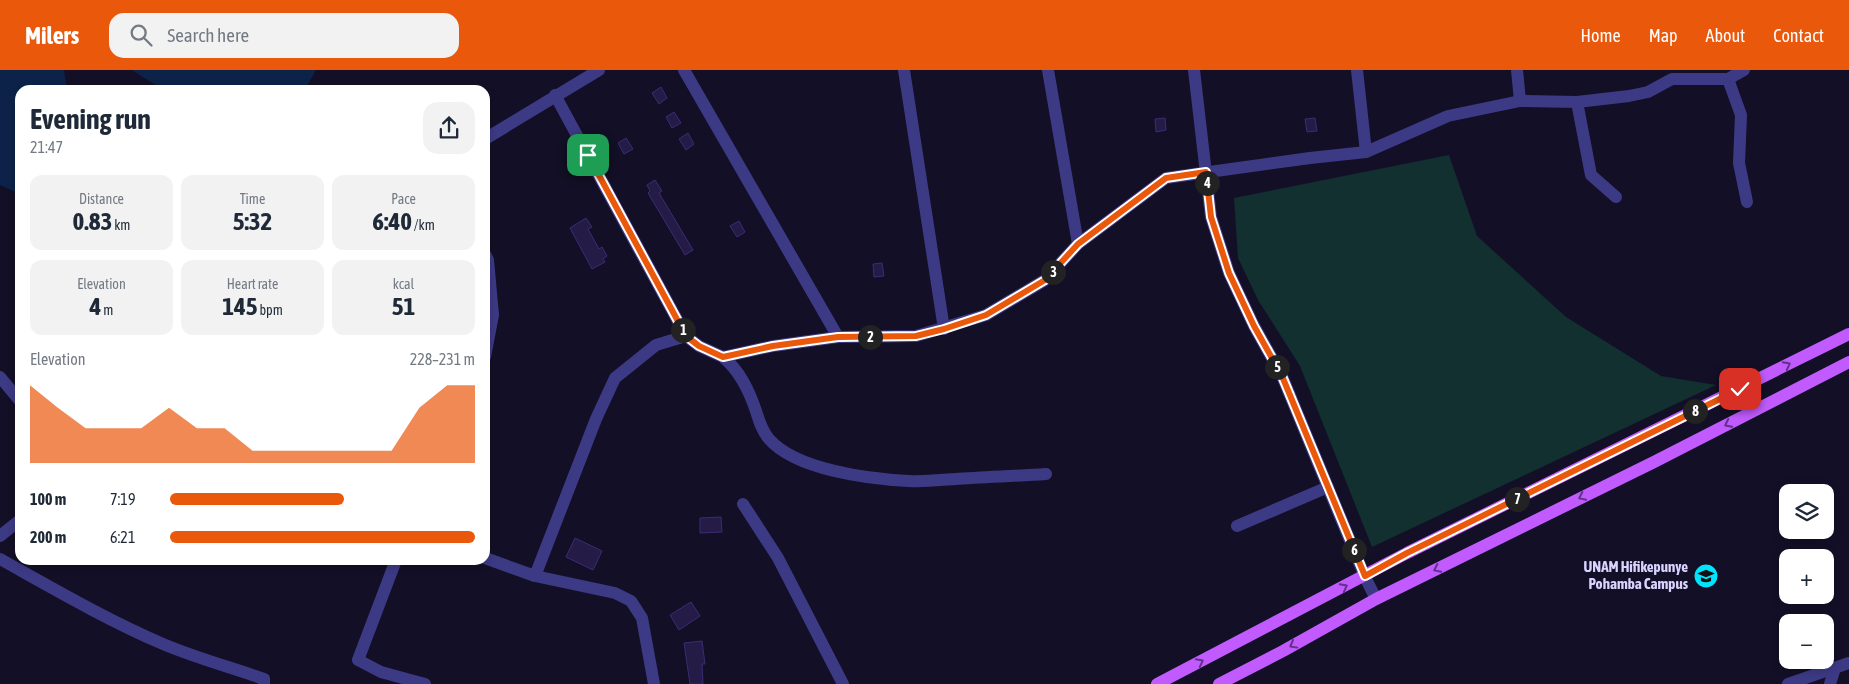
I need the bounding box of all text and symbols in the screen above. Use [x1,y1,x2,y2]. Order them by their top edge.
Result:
search box [109,13,459,58]
icon: search [127,21,155,49]
text: Milers [25,22,79,49]
text: Search here [167,24,249,46]
text: Home [1581,25,1621,46]
text: Map [1649,25,1678,46]
text: About [1706,25,1745,46]
text: Contact [1773,25,1824,46]
button: share [423,102,475,154]
text: Evening run [30,103,151,135]
pin [567,134,609,176]
text: 21:47 [30,138,63,156]
icon: arrive [574,141,602,169]
pin: 4 [1194,170,1220,196]
text: 4 [1204,175,1211,191]
text: Distance [79,191,124,207]
text: Time [240,191,265,207]
text: Pace [391,191,416,207]
text: 0.83 [73,207,112,235]
text: 5:32 [233,207,272,235]
text: 6:40 [372,207,412,235]
text: km [112,217,130,233]
text: /km [412,217,435,233]
pin: 3 [1040,260,1066,284]
text: 3 [1050,264,1057,280]
text: Elevation [77,276,126,292]
text: Heart rate [227,276,278,292]
text: kcal [393,276,414,292]
text: 4 [90,292,101,320]
text: 145 [222,292,257,320]
text: 51 [392,292,415,320]
text: m [101,302,113,318]
text: bpm [257,302,283,318]
pin: 1 [670,318,696,342]
text: 1 [680,322,687,338]
pin: 2 [858,324,882,350]
text: 2 [867,329,874,345]
text: Elevation [30,350,85,368]
text: 228–231 m [410,350,475,368]
pin: 5 [1264,354,1290,380]
text: 5 [1274,359,1281,375]
one-way arrow [1781,361,1790,371]
pin [1719,368,1761,410]
icon: check [1726,375,1754,403]
pin: 8 [1682,398,1708,424]
text: 8 [1692,403,1699,419]
one-way arrow [1724,418,1733,428]
map controls [1779,484,1834,669]
button: layers [1779,484,1834,539]
pin: 7 [1504,486,1530,512]
text: 100 m [30,490,66,508]
text: 7:19 [110,490,135,508]
text: 7 [1514,491,1521,507]
one-way arrow [1579,491,1588,501]
text: 200 m [30,528,66,546]
text: 6:21 [110,528,135,546]
pin: 6 [1342,538,1366,562]
text: 6 [1351,542,1358,558]
button: + [1779,549,1834,604]
place label: UNAM Hifikepunye Pohamba Campus [1584,558,1689,592]
one-way arrow [1433,563,1442,573]
school or university icon: UNAM Hifikepunye Pohamba Campus [1693,563,1719,589]
one-way arrow [1339,583,1348,593]
button: − [1779,614,1834,669]
one-way arrow [1290,639,1299,649]
one-way arrow [1195,658,1204,668]

